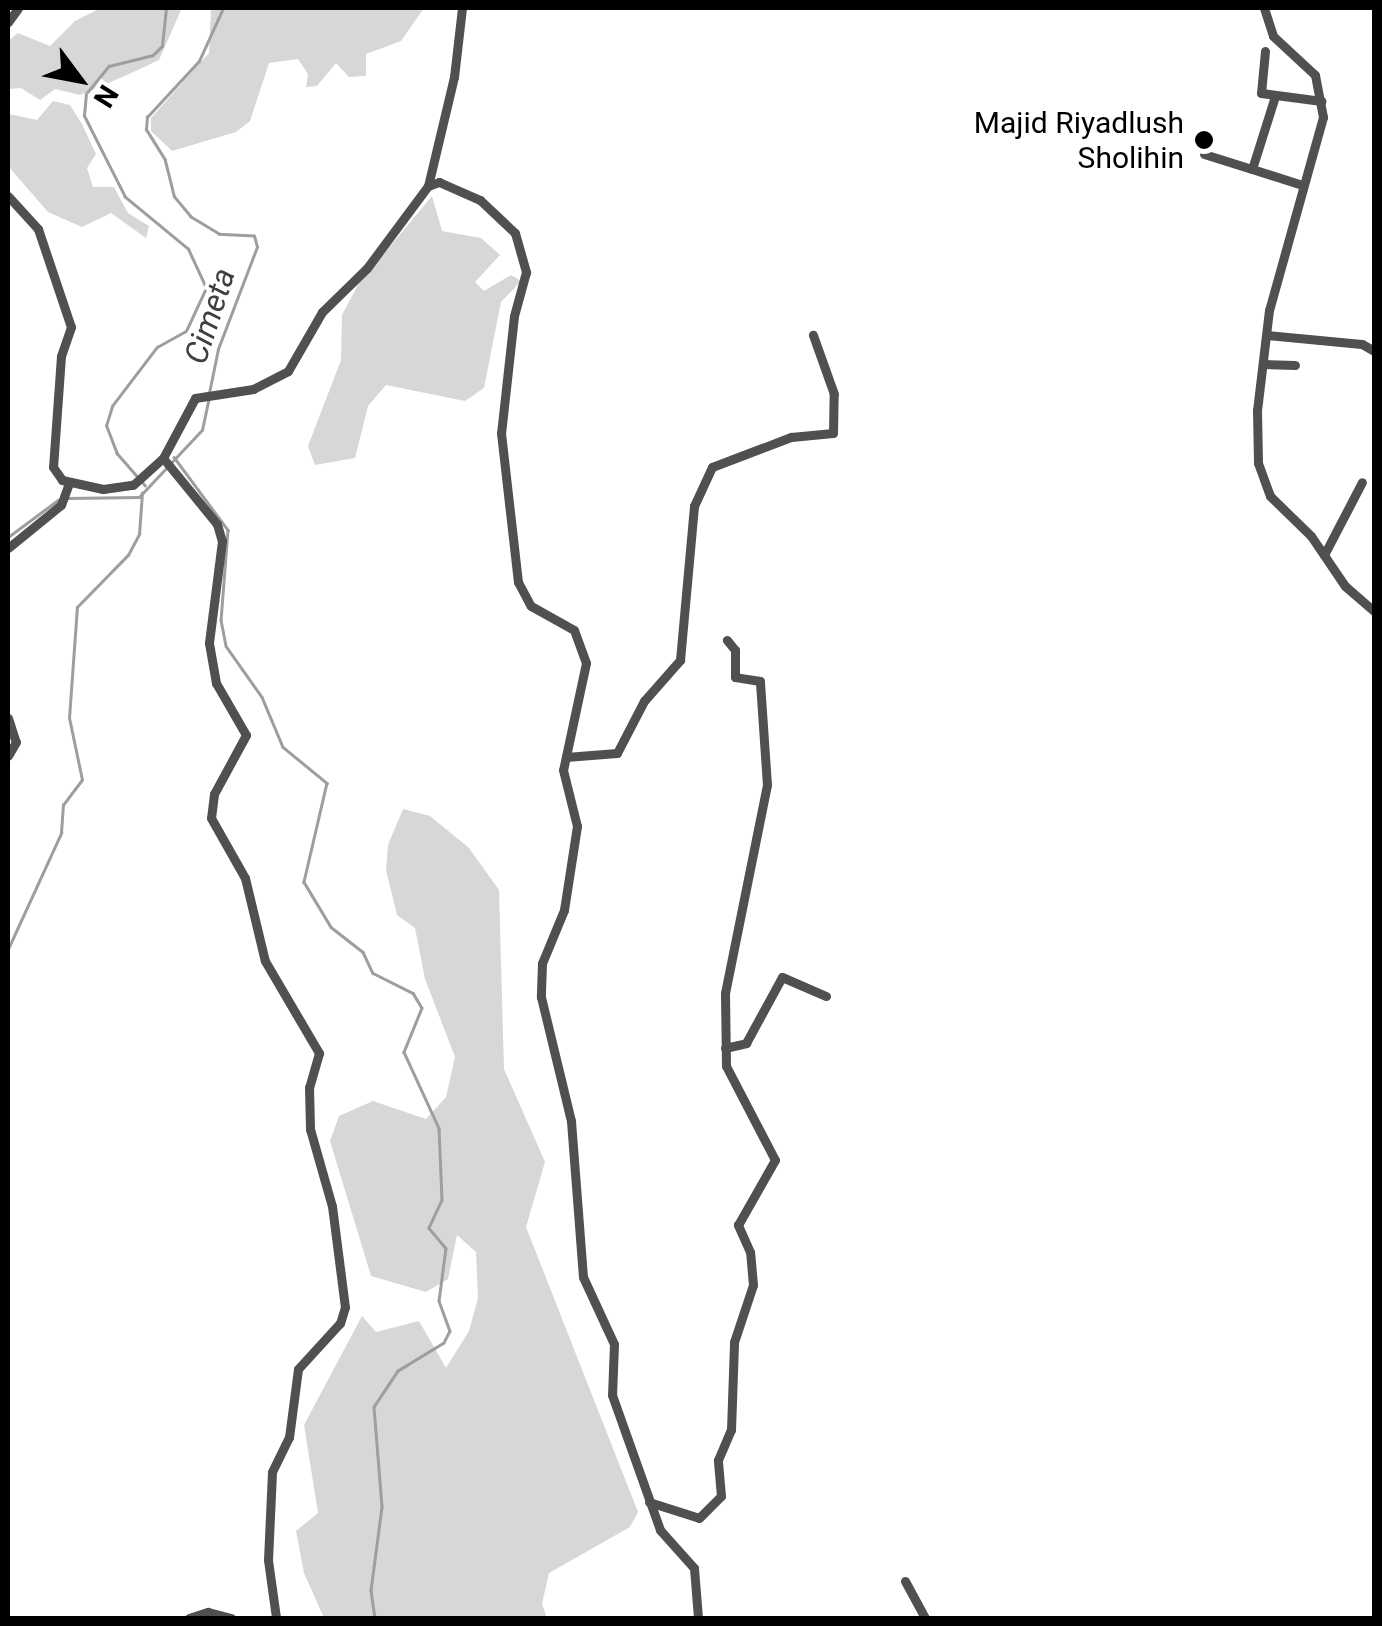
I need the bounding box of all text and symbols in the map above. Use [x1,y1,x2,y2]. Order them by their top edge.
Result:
north arrow [30,30,130,130]
text: N [87,79,125,113]
place label: Majid Riyadlush Sholihin [974,105,1184,176]
marker: Majid Riyadlush Sholihin [1193,129,1215,151]
water label: Cimeta [177,263,243,369]

